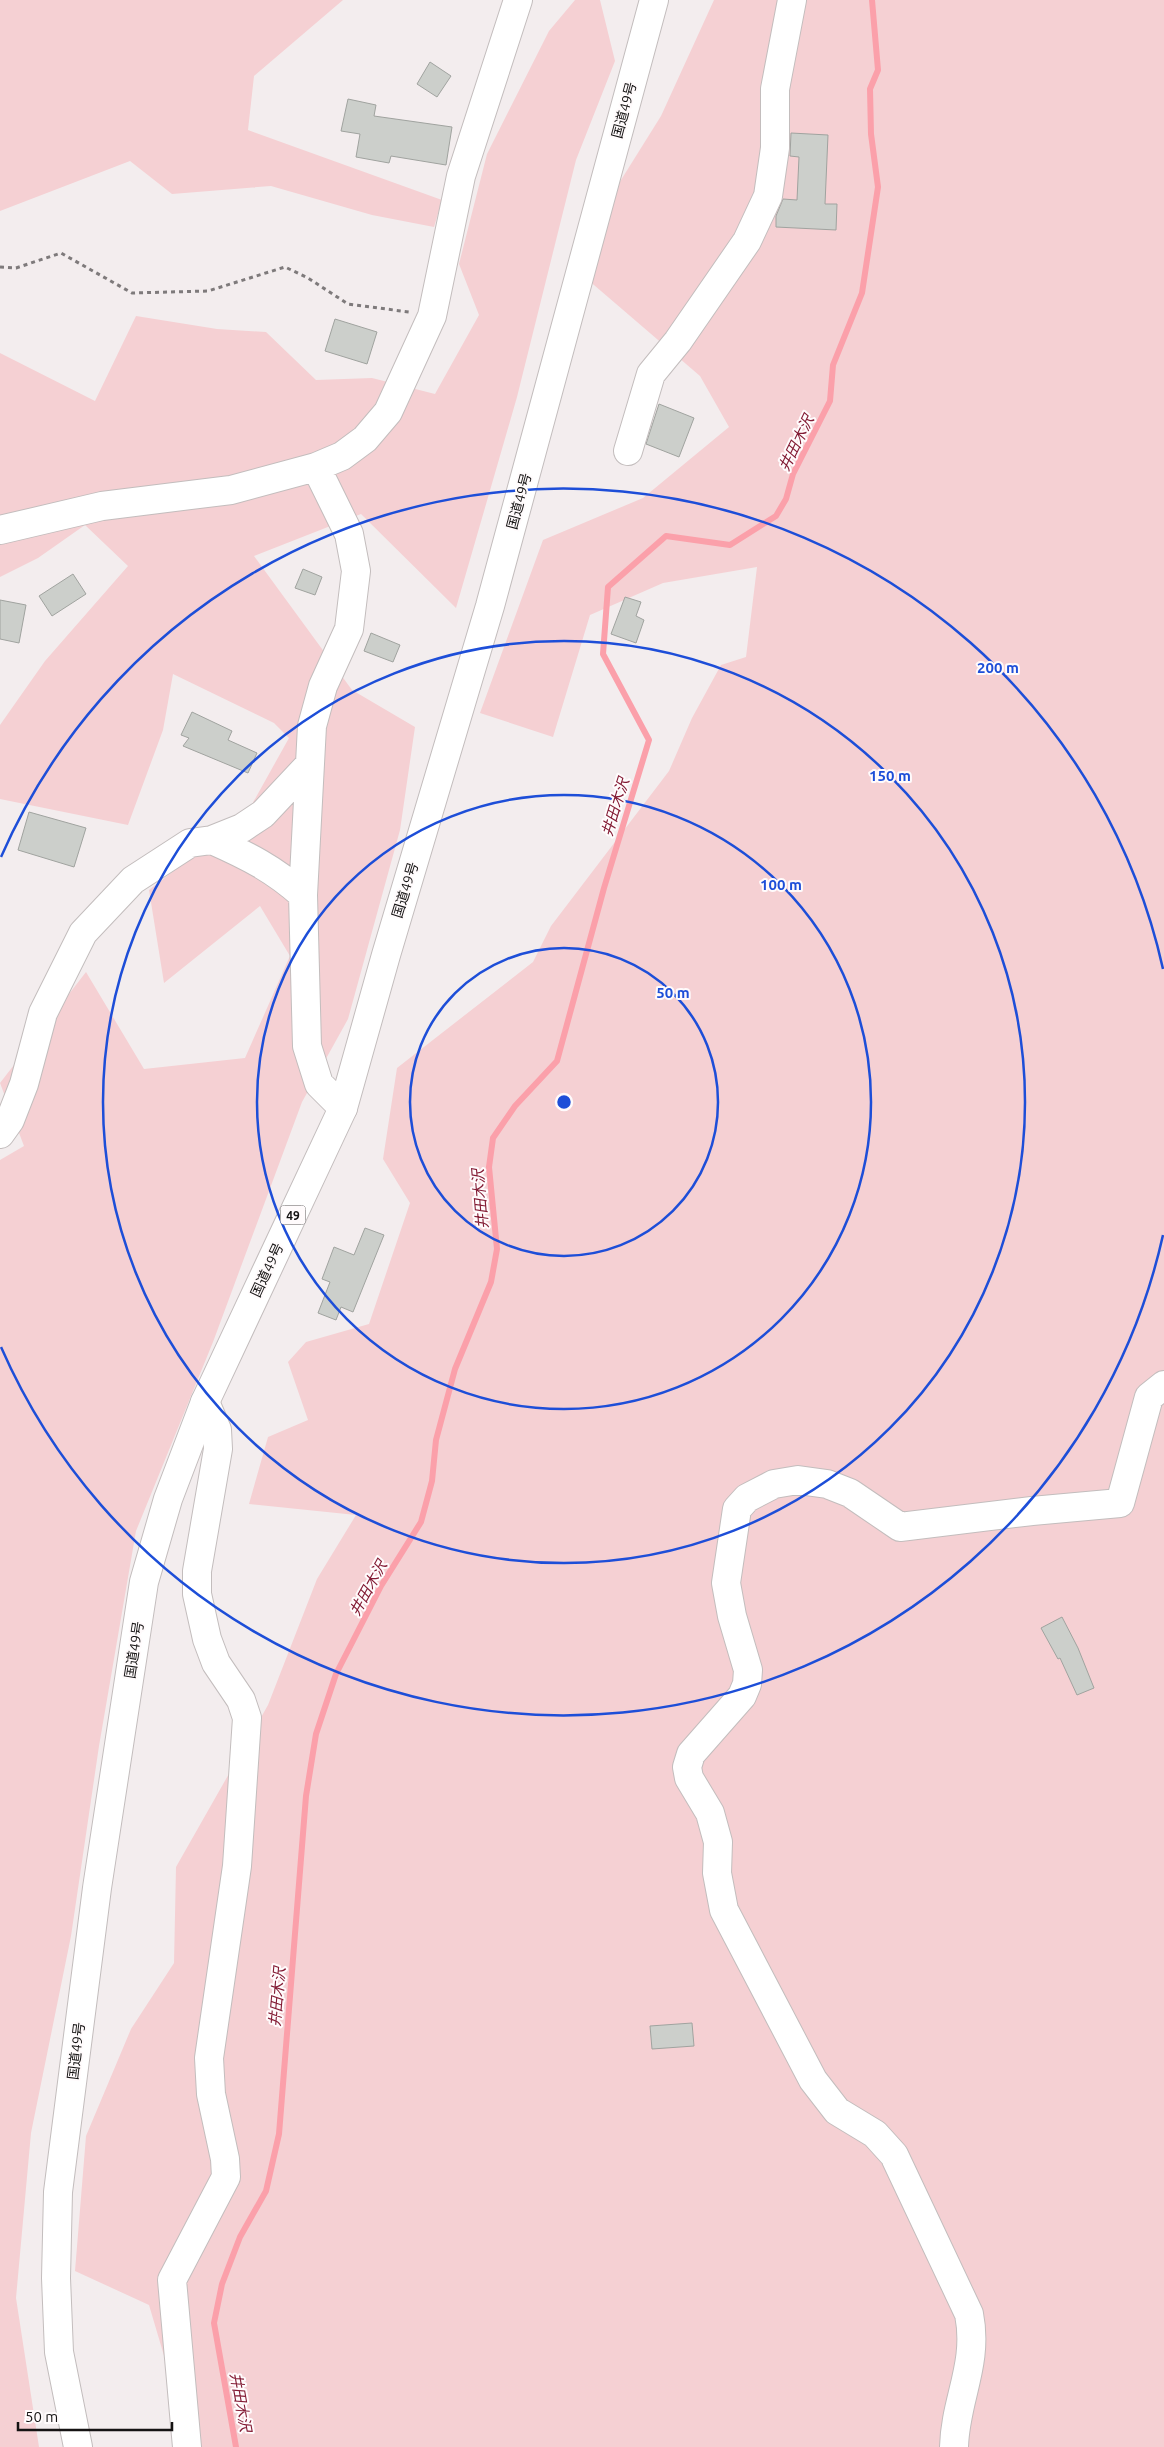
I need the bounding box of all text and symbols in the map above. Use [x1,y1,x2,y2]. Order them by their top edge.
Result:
street label: 国道49号 [609,80,639,140]
water label: 井田木沢 [775,411,818,474]
street label: 国道49号 [504,471,534,531]
text: 200 m [977,659,1019,676]
text: 150 m [869,767,911,784]
water label: 井田木沢 [598,774,632,838]
street label: 国道49号 [389,860,421,920]
text: 100 m [760,876,802,893]
text: 50 m [656,984,690,1001]
centre of rings [555,1093,573,1111]
water label: 井田木沢 [469,1166,491,1230]
road number: 49 [280,1206,306,1224]
street label: 国道49号 [248,1240,286,1300]
water label: 井田木沢 [346,1556,391,1618]
street label: 国道49号 [122,1620,146,1680]
water label: 井田木沢 [266,1964,288,2028]
street label: 国道49号 [65,2021,87,2081]
water label: 井田木沢 [227,2371,255,2435]
scale bar [18,2400,171,2432]
text: 50 m [25,2408,58,2425]

